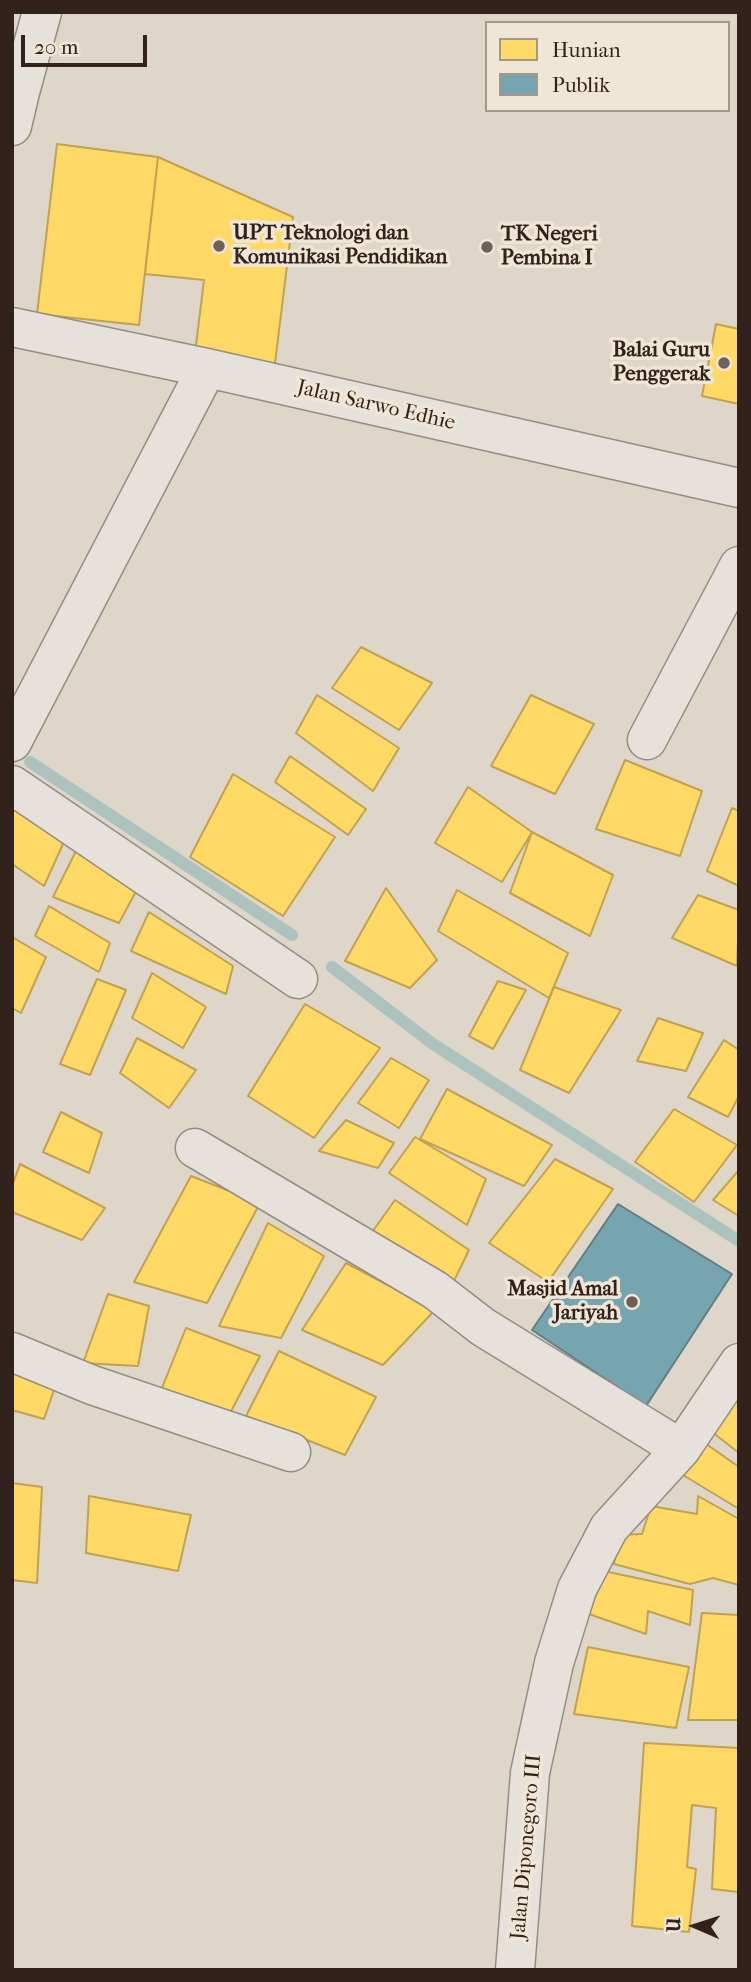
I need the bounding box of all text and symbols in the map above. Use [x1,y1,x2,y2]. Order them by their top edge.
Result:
scale bar [24,21,150,65]
legend [485,21,730,112]
text: 20 m [34,35,78,59]
text: Hunian [552,38,621,62]
text: Publik [552,73,610,97]
place label: UPT Teknologi dan Komunikasi Pendidikan [233,221,447,271]
place label: TK Negeri Pembina I [501,222,598,272]
marker: UPT Teknologi dan Komunikasi Pendidikan [211,238,227,254]
marker: TK Negeri Pembina I [479,239,495,255]
place label: Balai Guru Penggerak [613,338,710,388]
marker: Balai Guru Penggerak [716,355,732,371]
street label: Jalan Sarwo Edhie [294,376,458,436]
place label: Masjid Amal Jariyah [507,1277,618,1327]
marker: Masjid Amal Jariyah [624,1294,640,1310]
street label: Jalan Diponegoro III [506,1753,548,1941]
north arrow [660,1891,730,1961]
text: U [663,1917,685,1933]

